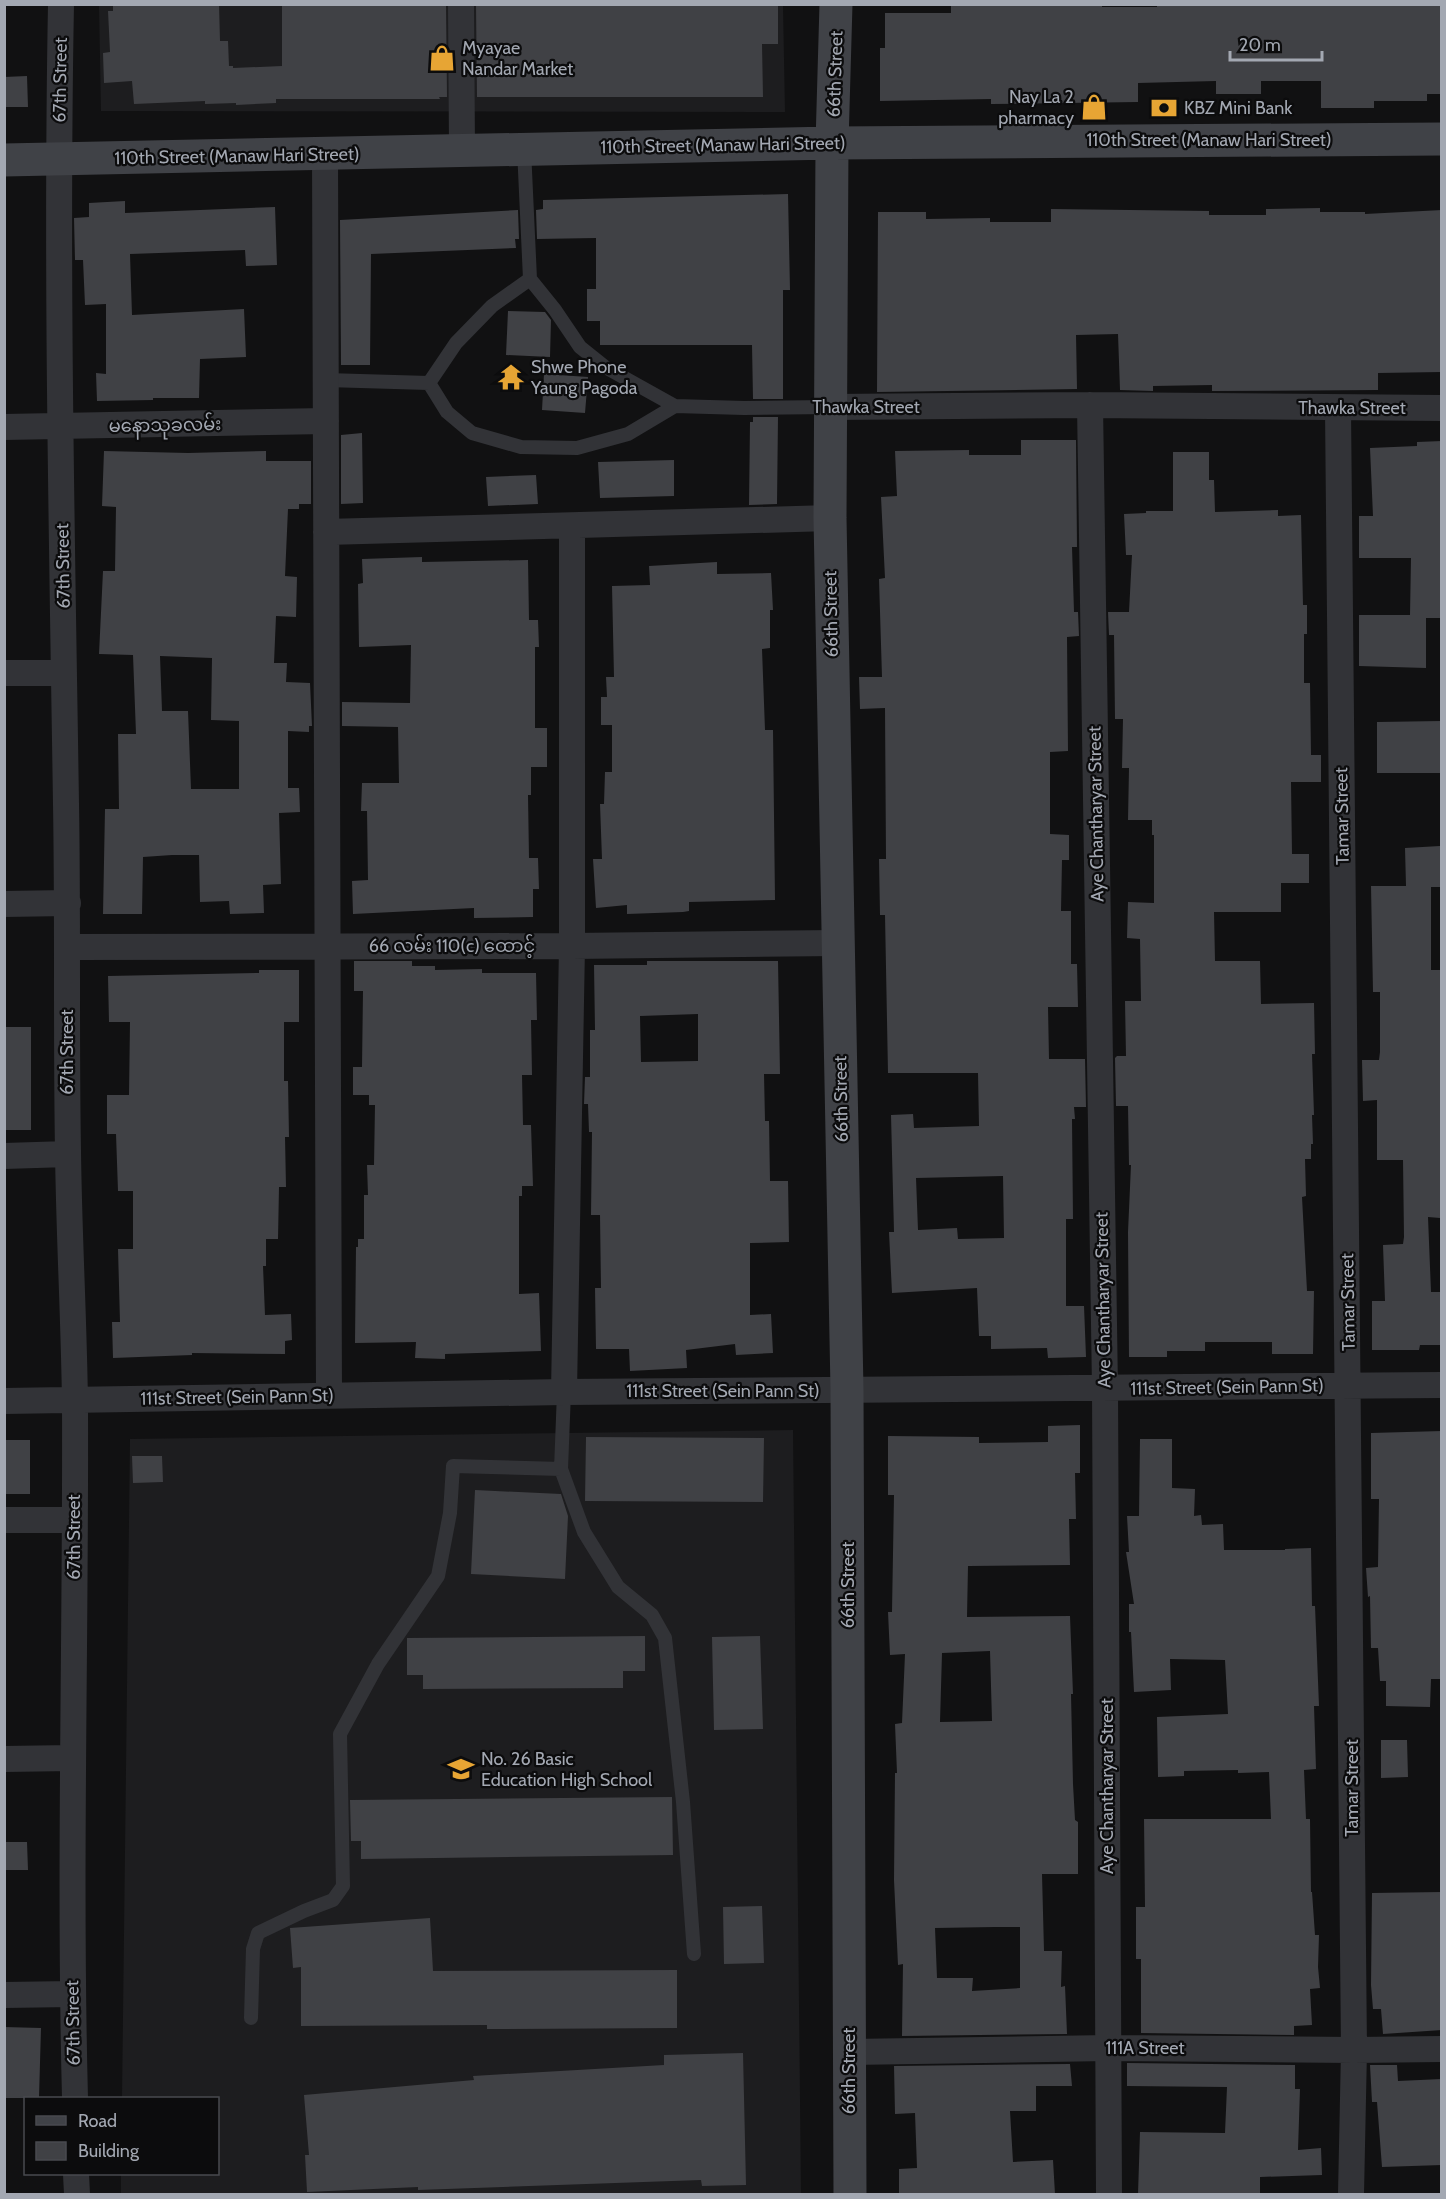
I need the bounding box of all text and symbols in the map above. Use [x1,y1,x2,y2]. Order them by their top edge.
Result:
scale bar [1230,24,1322,62]
street label: 66th Street [822,30,848,118]
text: 20 m [1239,34,1281,56]
street label: 67th Street [48,37,72,123]
place label: Myayae Nandar Market [462,37,573,80]
shop icon: Myayae Nandar Market [427,43,457,73]
place label: Nay La 2 pharmacy [998,86,1074,129]
shop icon: Nay La 2 pharmacy [1079,92,1109,122]
bank icon: KBZ Mini Bank [1149,93,1179,123]
place label: KBZ Mini Bank [1184,97,1293,119]
street label: 110th Street (Manaw Hari Street) [1086,129,1332,151]
street label: 110th Street (Manaw Hari Street) [600,132,846,158]
street label: 110th Street (Manaw Hari Street) [114,143,360,169]
place label: Shwe Phone Yaung Pagoda [530,356,638,399]
temple icon: Shwe Phone Yaung Pagoda [496,362,526,392]
street label: Thawka Street [812,396,920,418]
street label: Thawka Street [1298,397,1406,419]
street label: မနောသုခလမ်း [108,411,222,441]
street label: 67th Street [51,523,75,609]
street label: 66th Street [819,571,843,657]
street label: Aye Chantharyar Street [1083,726,1109,902]
street label: Tamar Street [1330,767,1354,865]
street label: 66 လမ်း 110(c) ထောင့် [369,933,535,958]
street label: 67th Street [56,1009,78,1095]
street label: 66th Street [829,1056,853,1142]
street label: Aye Chantharyar Street [1090,1212,1116,1388]
street label: Tamar Street [1336,1253,1360,1351]
street label: 111st Street (Sein Pann St) [1130,1374,1324,1400]
street label: 111st Street (Sein Pann St) [626,1380,820,1402]
street label: 111st Street (Sein Pann St) [140,1384,334,1410]
street label: 67th Street [63,1494,85,1580]
street label: 66th Street [837,1542,859,1628]
street label: Aye Chantharyar Street [1096,1698,1118,1874]
street label: Tamar Street [1341,1739,1363,1837]
place label: No. 26 Basic Education High School [481,1748,653,1791]
school or university icon: No. 26 Basic Education High School [446,1754,476,1784]
street label: 67th Street [61,1980,85,2066]
street label: 66th Street [838,2028,860,2114]
street label: 111A Street [1105,2037,1185,2059]
legend [24,2097,219,2175]
text: Road [78,2110,117,2132]
text: Building [78,2140,140,2162]

